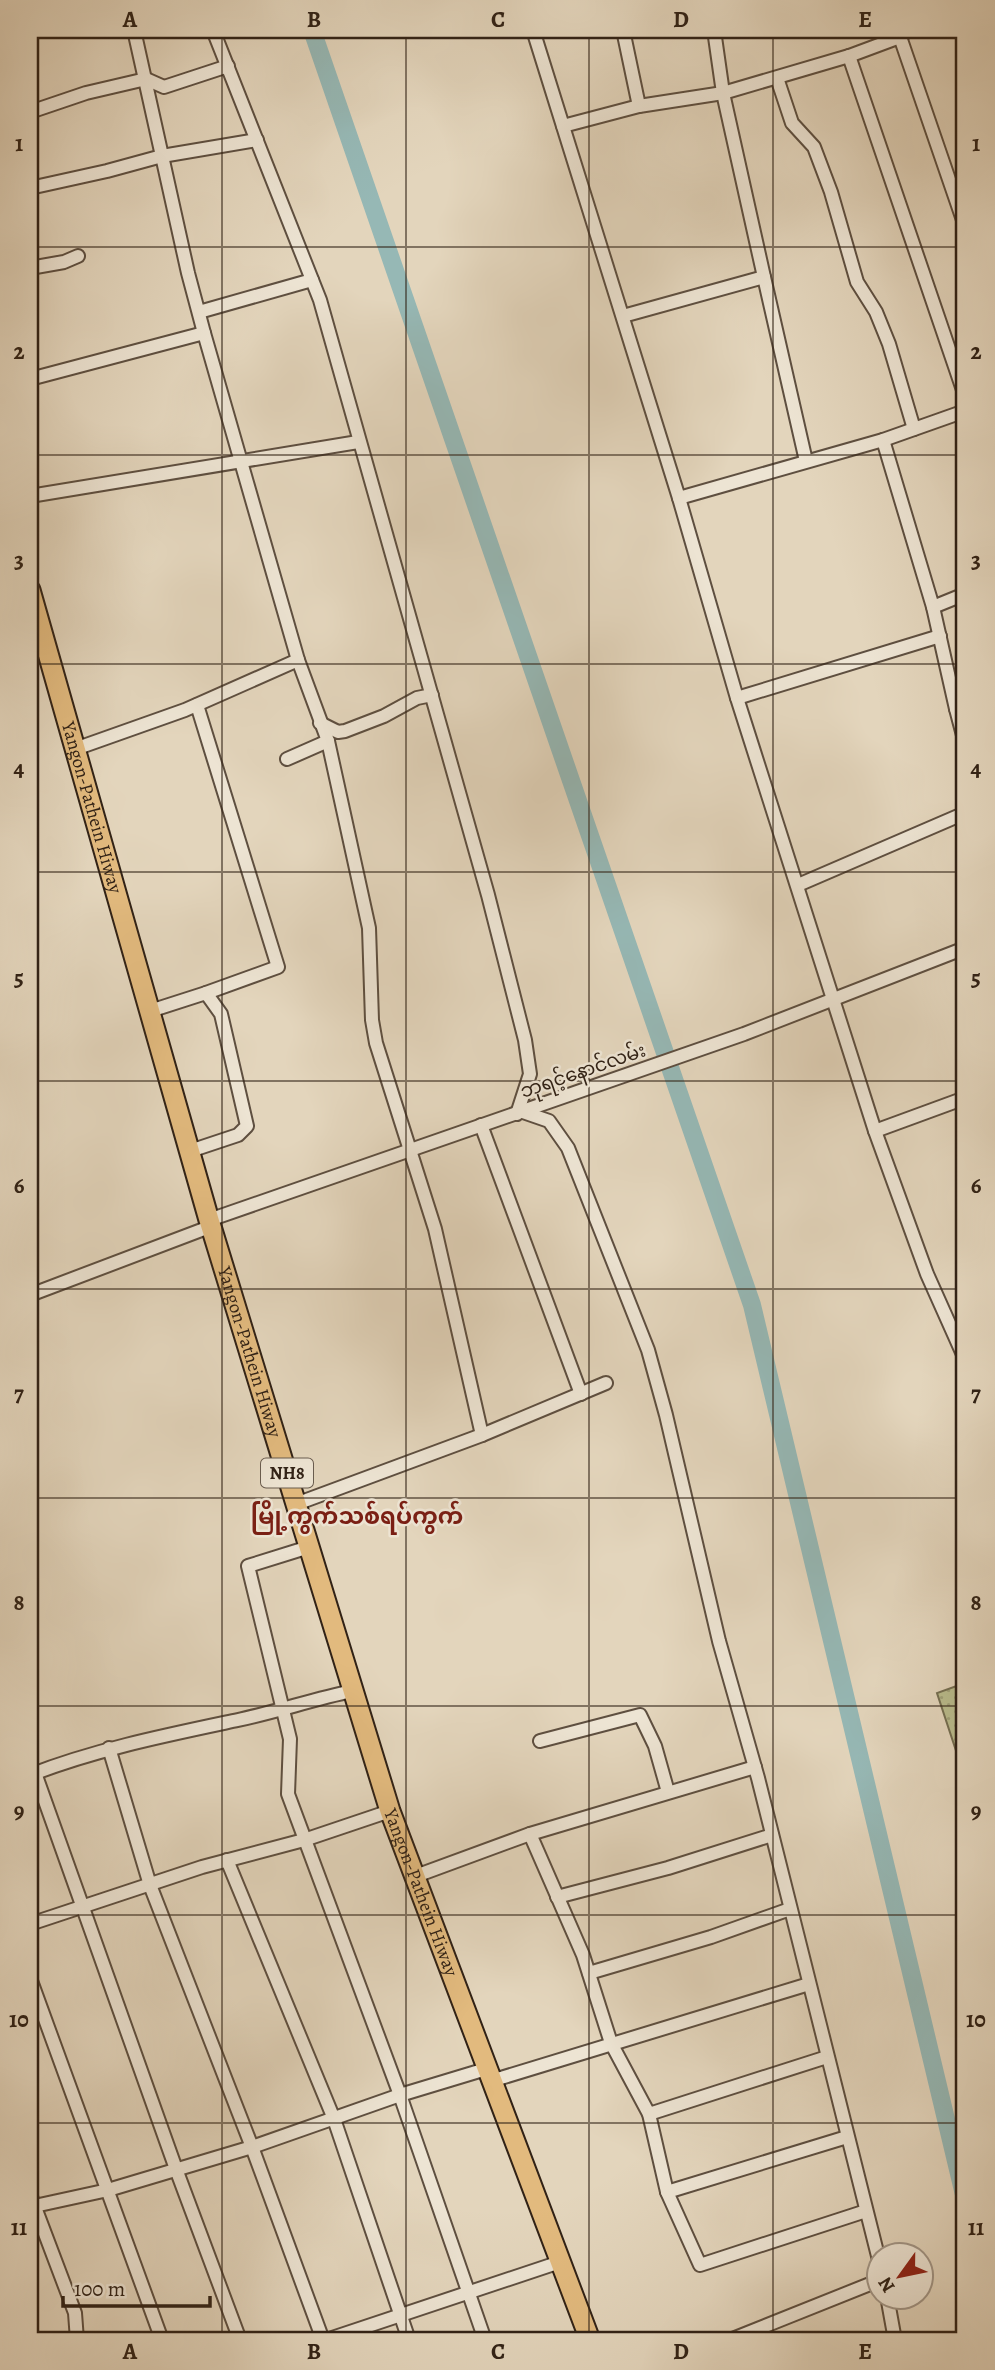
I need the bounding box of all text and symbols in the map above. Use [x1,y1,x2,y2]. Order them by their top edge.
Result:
text: A [122,4,138,35]
text: B [307,4,321,35]
text: C [491,4,505,35]
text: D [673,4,689,35]
text: E [858,4,872,35]
text: 1 [15,128,23,159]
text: 1 [972,128,980,159]
text: 2 [13,336,25,367]
text: 2 [970,336,982,367]
text: 3 [14,545,24,576]
text: 3 [971,545,981,576]
street label: Yangon-Pathein Hiway [55,718,129,897]
text: 4 [14,753,25,784]
text: 4 [971,753,982,784]
text: 5 [14,962,24,993]
text: 5 [971,962,981,993]
street label: ဘုရင့်နောင်လမ်း [516,1035,650,1107]
text: 6 [14,1170,25,1201]
text: 6 [971,1170,982,1201]
street label: Yangon-Pathein Hiway [211,1262,288,1441]
text: 7 [14,1378,24,1409]
text: 7 [971,1378,981,1409]
road number: NH8 [261,1458,313,1488]
district label: မြို့ကွက်သစ်ရပ်ကွက် [251,1500,463,1535]
text: 8 [13,1587,25,1618]
text: 8 [970,1587,982,1618]
text: 9 [14,1795,24,1826]
text: 9 [971,1795,981,1826]
street label: Yangon-Pathein Hiway [377,1804,464,1980]
text: 10 [9,2004,29,2035]
text: 10 [966,2004,986,2035]
text: 11 [11,2212,27,2243]
text: 11 [968,2212,984,2243]
north arrow [866,2240,936,2310]
scale bar [63,2265,210,2309]
text: N [872,2272,901,2298]
text: 100 m [74,2275,125,2303]
text: A [122,2336,138,2367]
text: B [307,2336,321,2367]
text: C [491,2336,505,2367]
text: D [673,2336,689,2367]
text: E [858,2336,872,2367]

